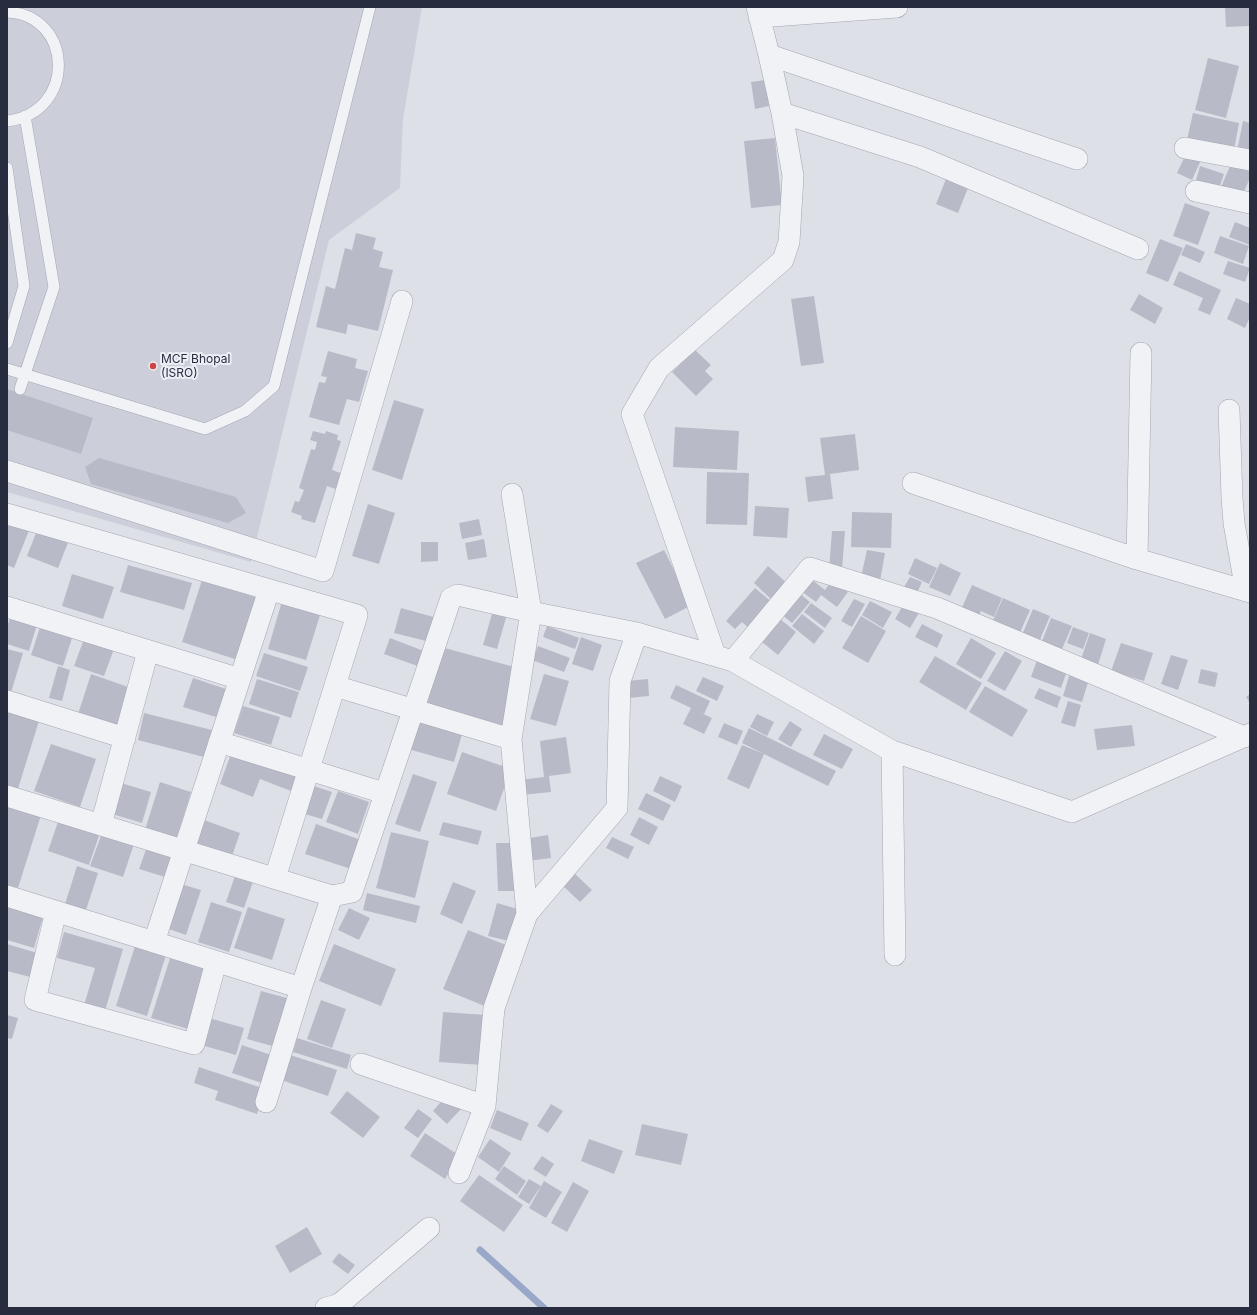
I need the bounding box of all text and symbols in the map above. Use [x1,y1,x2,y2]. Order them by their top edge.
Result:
place label: MCF Bhopal (ISRO) [161,352,230,380]
marker: MCF Bhopal (ISRO) [148,361,158,371]

